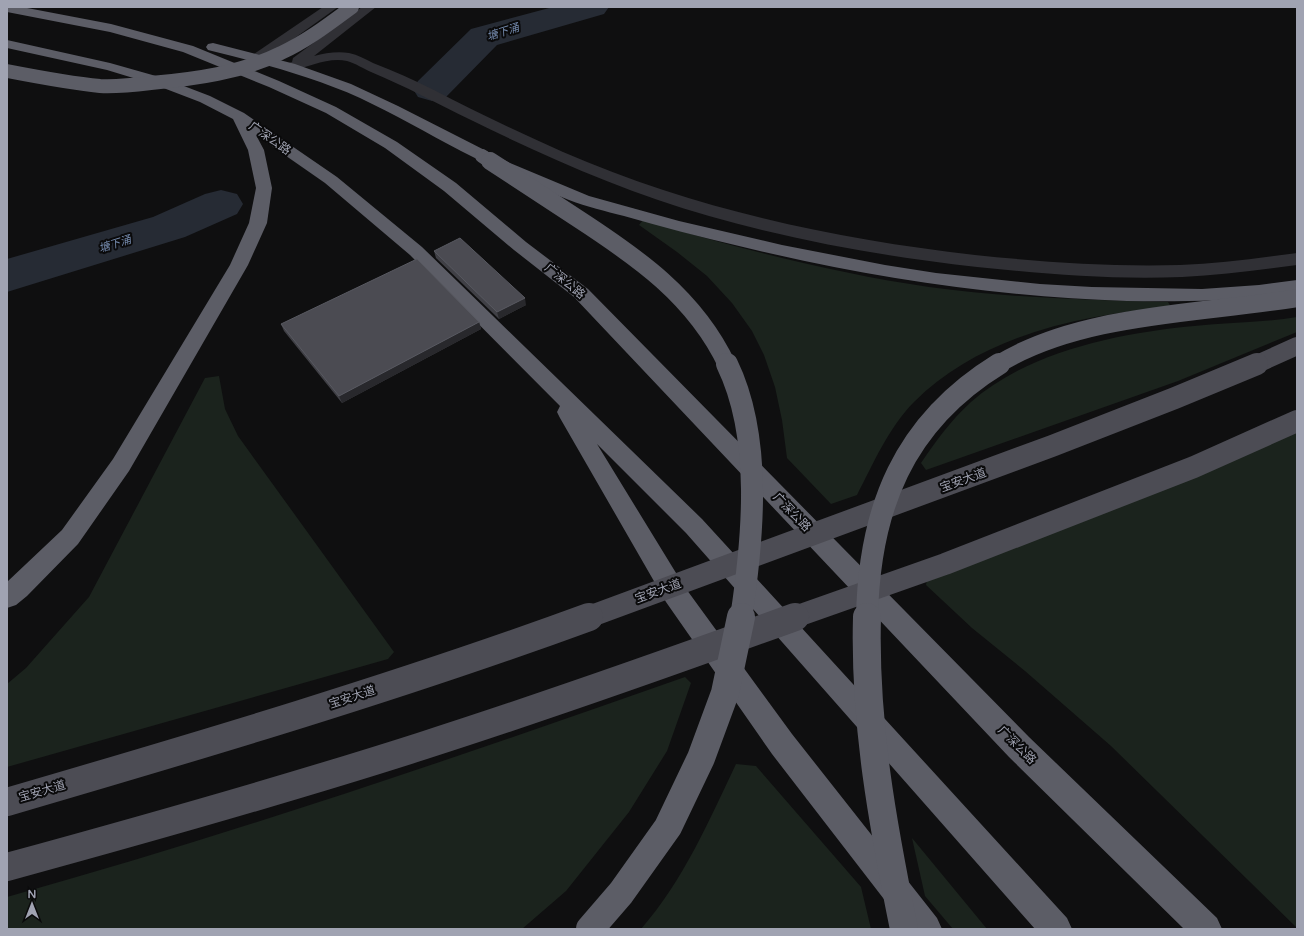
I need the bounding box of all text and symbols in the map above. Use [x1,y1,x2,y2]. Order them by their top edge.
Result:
water label: 塘下涌 [485,20,523,43]
street label: 广深公路 [246,118,294,158]
water label: 塘下涌 [97,232,135,255]
street label: 广深公路 [542,260,588,302]
street label: 宝安大道 [938,465,988,495]
street label: 广深公路 [770,490,814,534]
street label: 宝安大道 [633,576,683,606]
street label: 宝安大道 [327,683,377,711]
street label: 广深公路 [995,723,1039,767]
street label: 宝安大道 [17,778,67,804]
north arrow [12,884,52,924]
text: N [28,888,36,901]

